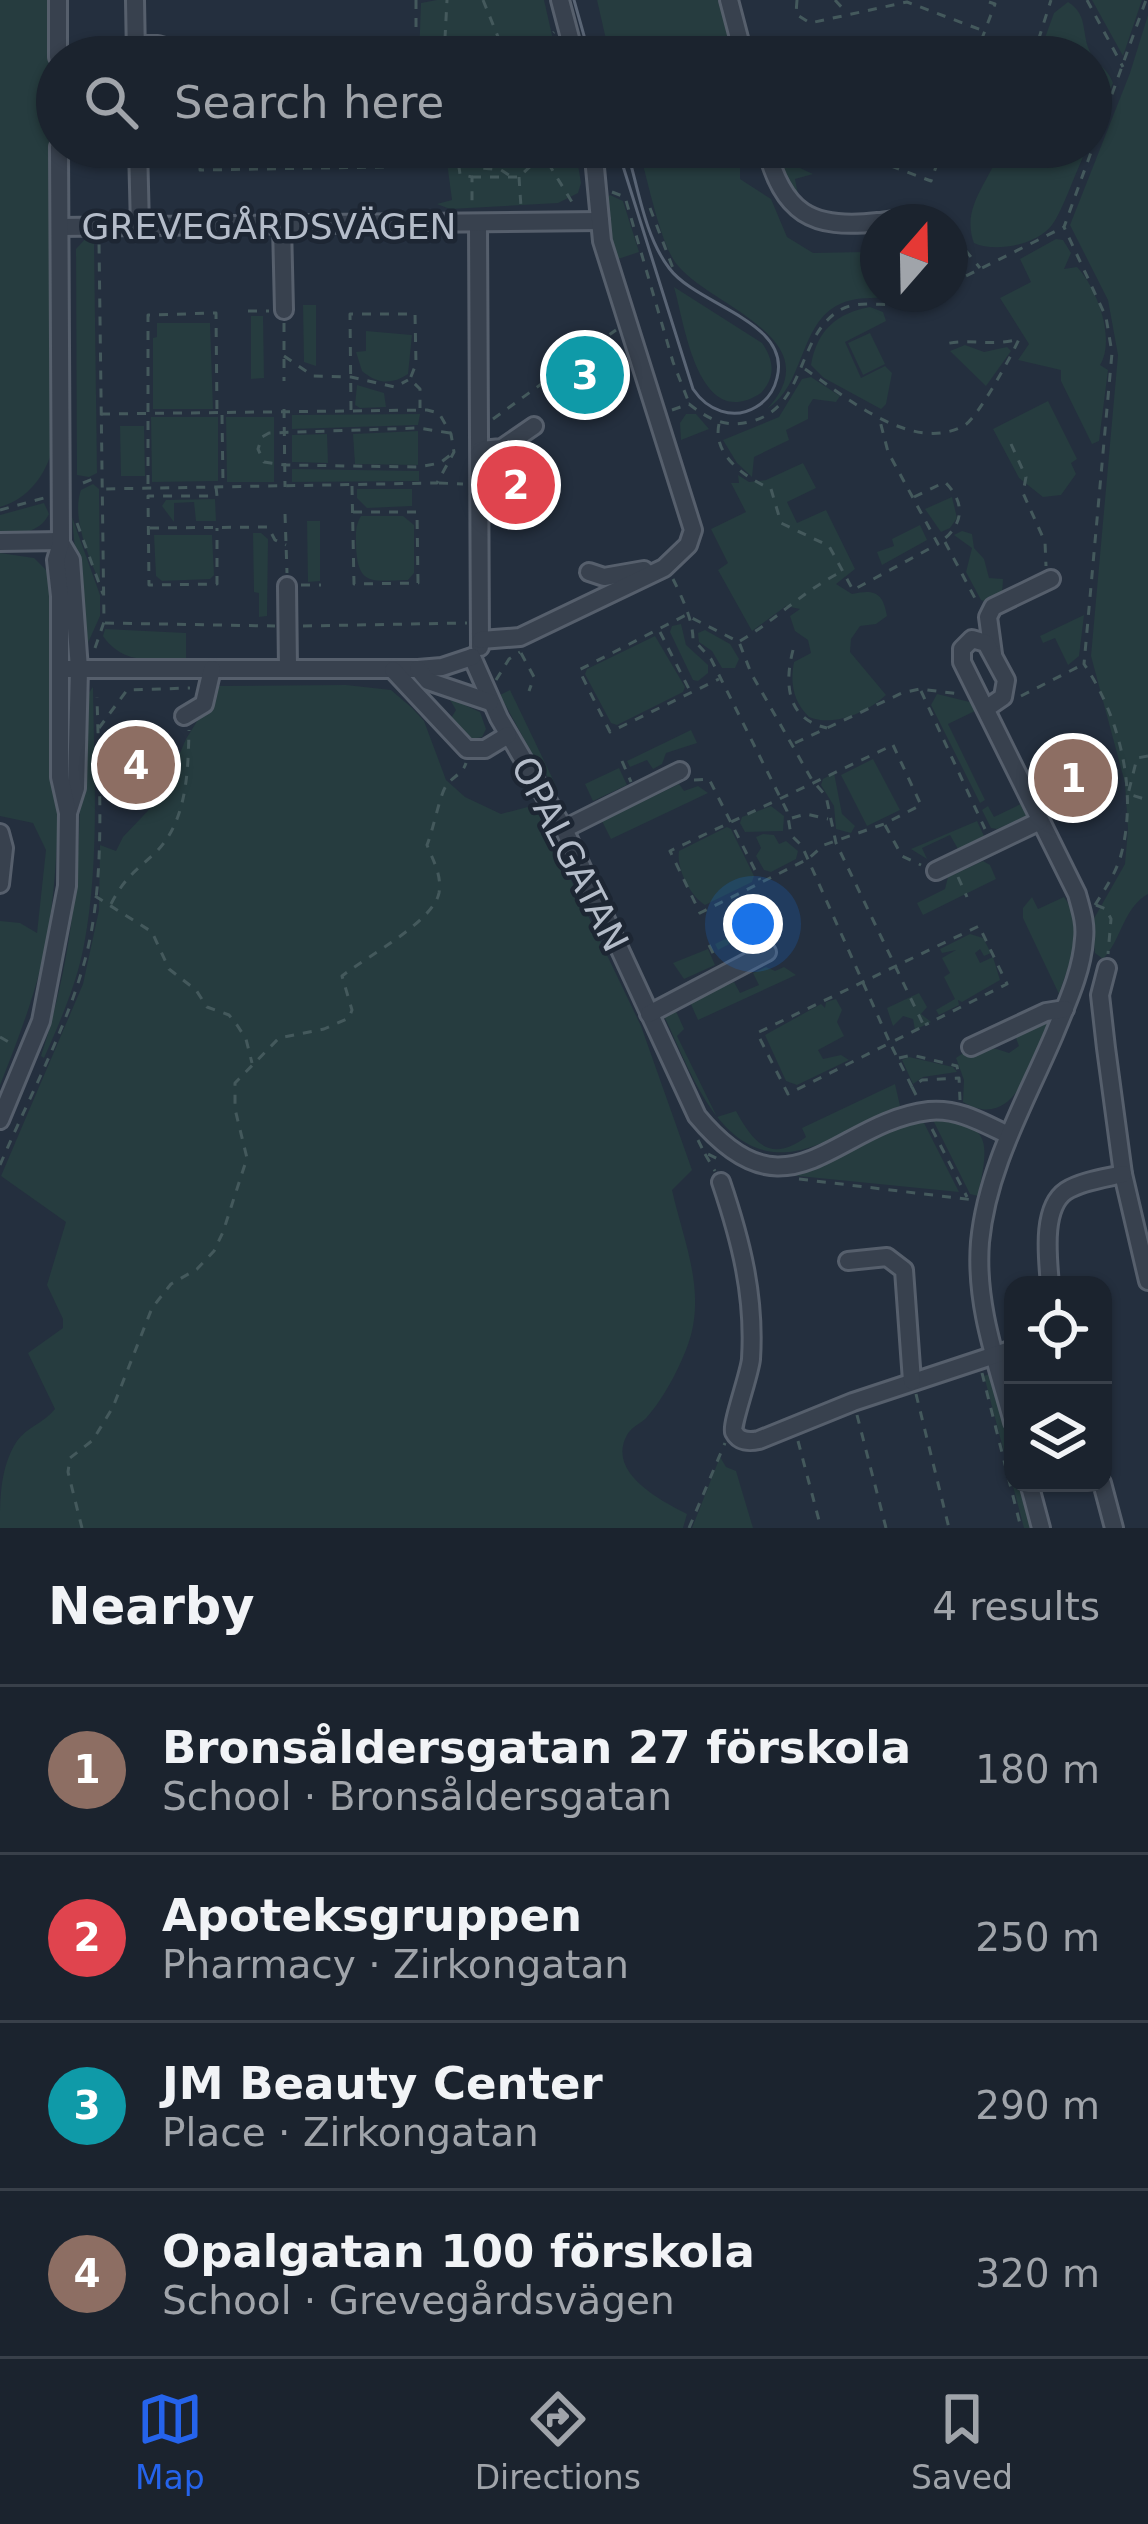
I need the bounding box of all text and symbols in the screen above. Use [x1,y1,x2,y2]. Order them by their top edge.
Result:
search box [36,36,1112,168]
icon: search [78,69,144,135]
text: Search here [174,76,444,129]
north arrow [860,204,968,312]
street label: GREVEGÅRDSVÄGEN [81,205,457,247]
pin: 3 [546,330,624,420]
pin: 2 [477,440,555,530]
pin: 4 [97,720,175,810]
pin: 1 [1034,733,1112,823]
street label: OPALGATAN [503,750,637,958]
your location [723,894,783,954]
map controls [1004,1276,1112,1492]
button: locate [1004,1276,1112,1384]
button: layers [1004,1384,1112,1492]
text: Nearby [48,1577,255,1636]
text: 4 results [932,1584,1100,1629]
text: Bronsåldersgatan 27 förskola [162,1721,911,1774]
text: 1 [73,1747,101,1792]
text: 180 m [975,1747,1100,1792]
text: School · Bronsåldersgatan [162,1774,672,1819]
text: Apoteksgruppen [162,1889,582,1942]
text: 2 [73,1915,101,1960]
text: 250 m [975,1915,1100,1960]
text: Pharmacy · Zirkongatan [162,1942,629,1987]
text: JM Beauty Center [162,2057,603,2110]
text: 3 [73,2083,101,2128]
text: 290 m [975,2083,1100,2128]
text: Place · Zirkongatan [162,2110,539,2155]
text: Opalgatan 100 förskola [162,2225,755,2278]
text: 4 [73,2251,101,2296]
text: 320 m [975,2251,1100,2296]
text: School · Grevegårdsvägen [162,2278,675,2323]
tab: Map [135,2386,205,2497]
tab: Directions [475,2386,641,2497]
tab: Saved [911,2386,1013,2497]

